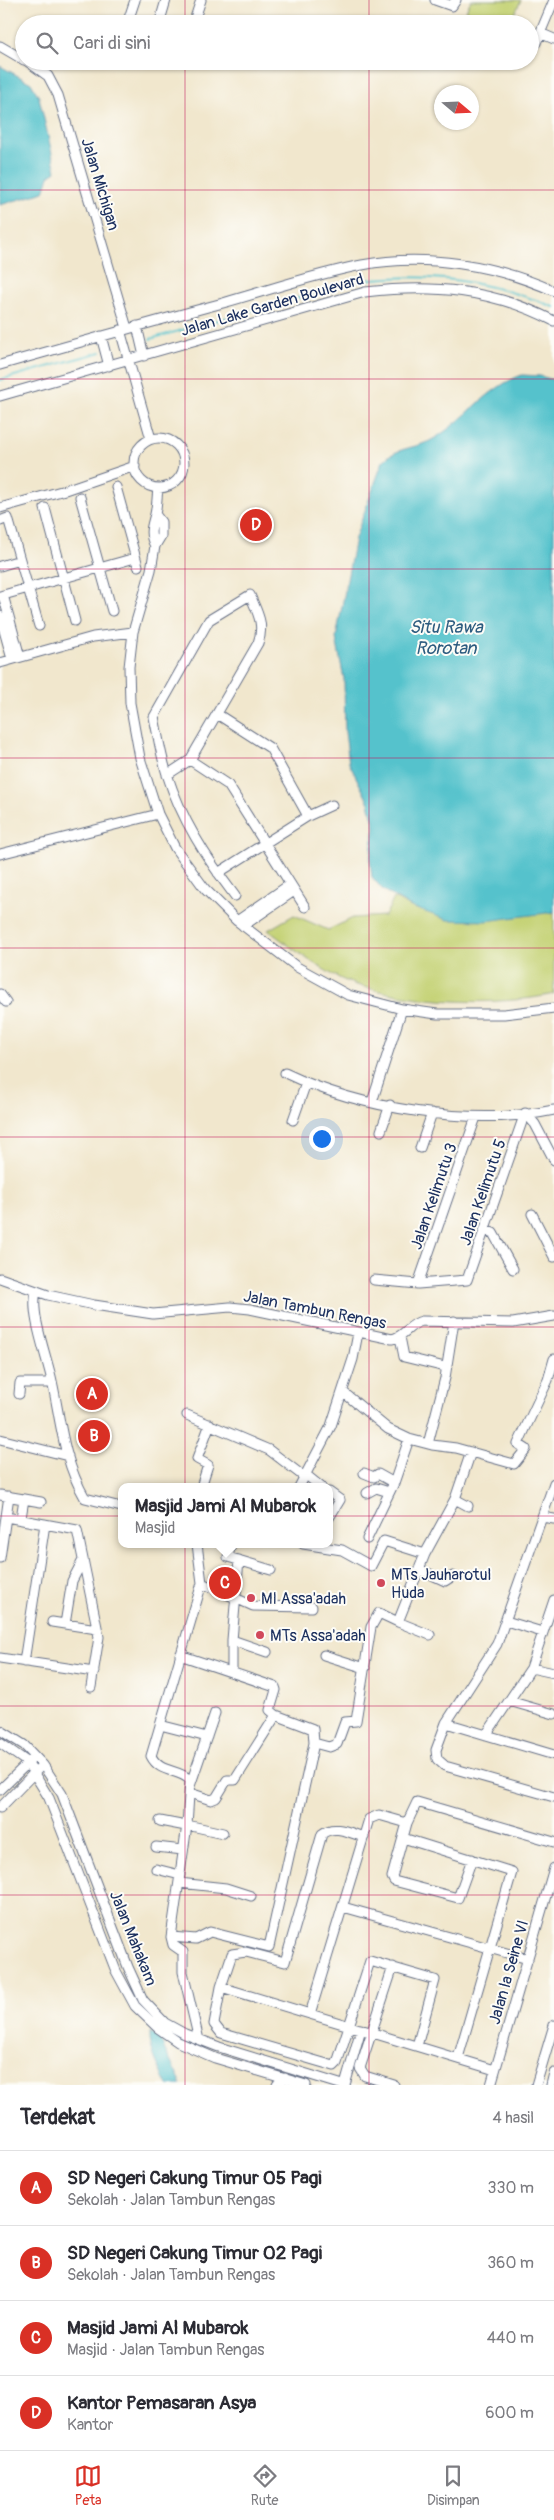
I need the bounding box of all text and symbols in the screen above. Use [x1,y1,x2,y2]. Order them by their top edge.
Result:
search box [15,15,539,70]
icon: search [33,29,61,57]
text: Cari di sini [73,31,150,55]
north arrow [434,85,479,130]
street label: Jalan Michigan [77,136,124,233]
street label: Jalan Lake Garden Boulevard [178,269,366,341]
pin: D [240,506,272,544]
water label: Situ Rawa Rorotan [409,616,484,660]
your location [309,1126,335,1152]
street label: Jalan Kelimutu 5 [455,1137,510,1248]
street label: Jalan Kelimutu 3 [406,1140,462,1252]
street label: Jalan Tambun Rengas [242,1286,388,1334]
pin: A [76,1375,108,1413]
pin: B [78,1417,110,1455]
popup [118,1483,333,1548]
text: Masjid Jami Al Mubarok [135,1494,316,1518]
text: Masjid [135,1518,175,1538]
pin: C [209,1564,241,1602]
place label: MTs Jauharotul Huda [391,1565,491,1603]
marker: MTs Jauharotul Huda [375,1577,387,1589]
place label: MI Assa'adah [261,1589,346,1609]
marker: MI Assa'adah [245,1592,257,1604]
place label: MTs Assa'adah [270,1626,366,1646]
marker: MTs Assa'adah [254,1629,266,1641]
street label: Jalan Mahakam [105,1888,161,1989]
street label: Jalan la Seine VI [485,1918,533,2027]
text: Terdekat [20,2104,95,2131]
text: 4 hasil [492,2108,534,2128]
text: SD Negeri Cakung Timur 05 Pagi [67,2166,322,2190]
text: A [31,2178,41,2198]
text: 330 m [488,2178,534,2198]
text: Sekolah · Jalan Tambun Rengas [67,2190,275,2210]
text: SD Negeri Cakung Timur 02 Pagi [67,2241,322,2265]
text: B [31,2253,41,2273]
text: 360 m [487,2253,534,2273]
text: Sekolah · Jalan Tambun Rengas [67,2265,275,2285]
text: Masjid Jami Al Mubarok [67,2316,248,2340]
text: C [31,2328,41,2348]
text: 440 m [487,2328,534,2348]
text: Masjid · Jalan Tambun Rengas [67,2340,265,2360]
text: Kantor Pemasaran Asya [67,2391,256,2415]
text: D [31,2403,41,2423]
text: 600 m [485,2403,534,2423]
text: Kantor [67,2415,113,2435]
tab: Peta [74,2462,102,2509]
tab: Rute [251,2462,279,2509]
tab: Disimpan [427,2462,480,2509]

